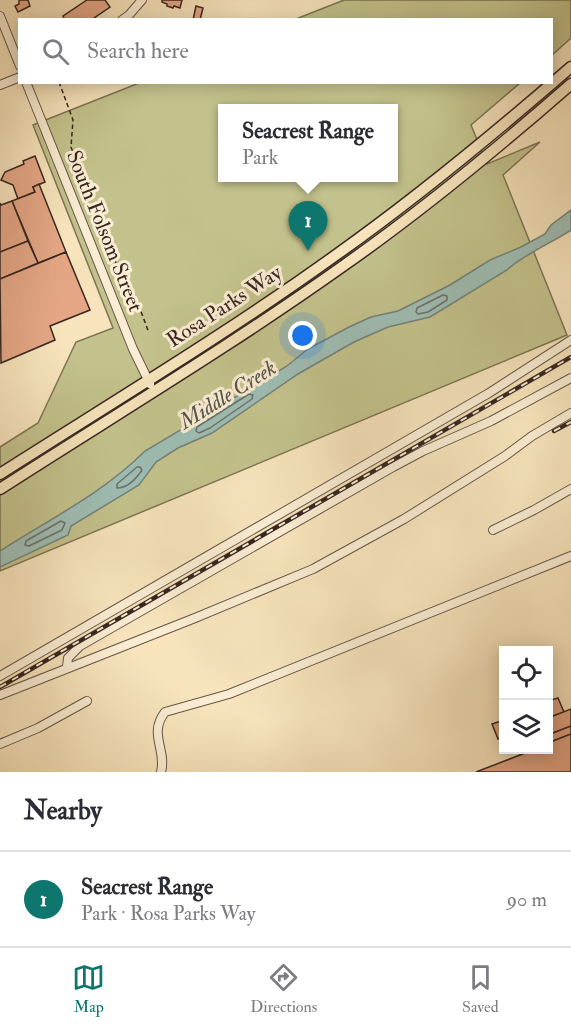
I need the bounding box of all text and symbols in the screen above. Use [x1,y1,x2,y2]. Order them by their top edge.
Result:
search box [18,18,553,84]
icon: search [39,35,72,68]
text: Search here [87,37,189,65]
popup [218,104,398,182]
text: Seacrest Range [242,117,374,145]
text: Park [242,145,278,170]
street label: South Folsom Street [60,147,149,316]
pin: 1 [288,202,328,251]
street label: Rosa Parks Way [162,259,288,354]
your location [288,321,317,350]
water label: Middle Creek [172,354,281,437]
map controls [499,646,553,754]
button: locate [499,646,553,700]
button: layers [499,700,553,754]
text: Nearby [24,795,102,827]
text: Seacrest Range [81,873,213,901]
text: 1 [40,887,47,912]
text: 90 m [507,887,547,912]
text: Park · Rosa Parks Way [81,901,256,926]
tab: Map [72,961,105,1017]
tab: Directions [250,961,317,1017]
tab: Saved [462,961,499,1017]

